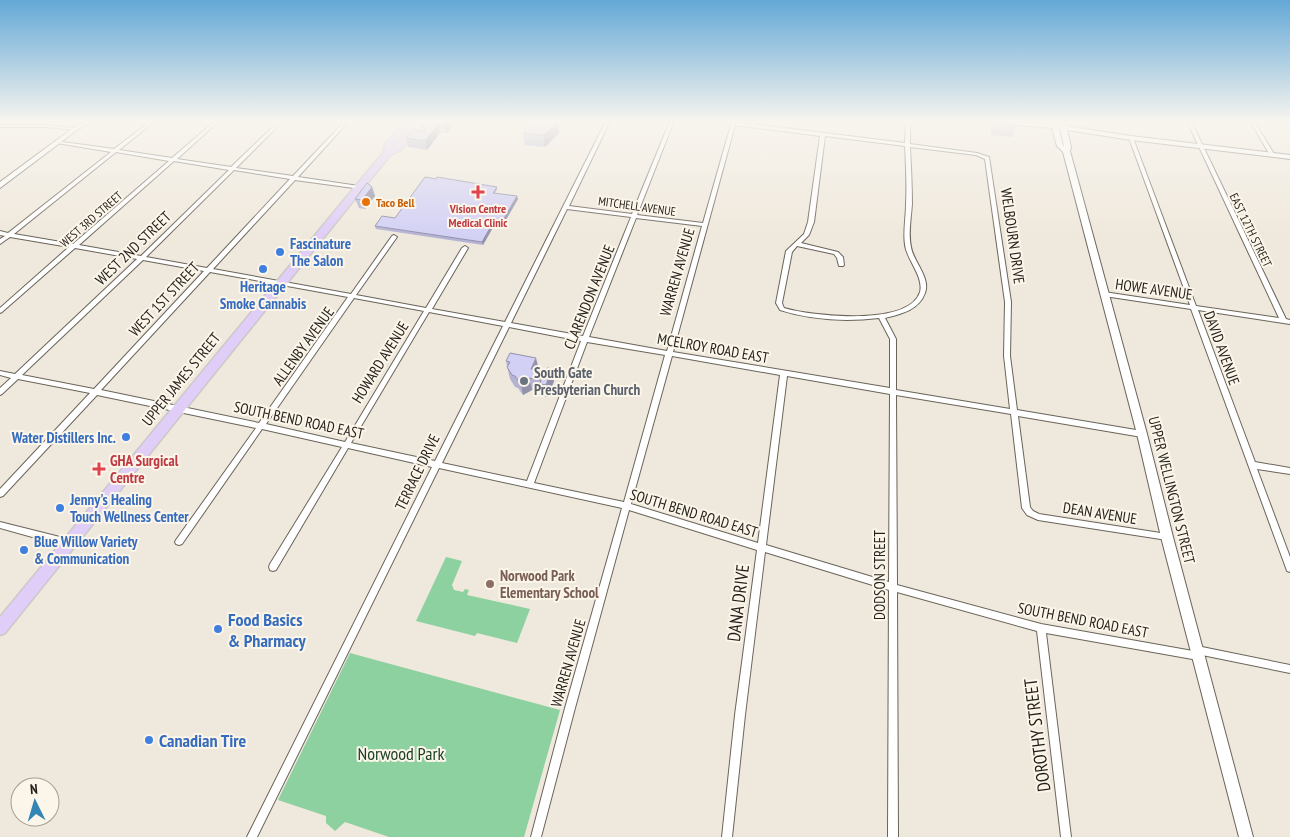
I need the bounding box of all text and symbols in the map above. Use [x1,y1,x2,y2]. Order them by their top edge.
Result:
marker: Vision Centre Medical Clinic [471,185,485,199]
street label: WEST 3RD STREET [57,187,126,250]
street label: WELBOURN DRIVE [997,187,1029,285]
street label: EAST 12TH STREET [1227,191,1276,270]
street label: MITCHELL AVENUE [597,193,677,219]
place label: Taco Bell [376,195,414,210]
marker: Taco Bell [360,196,372,208]
place label: Vision Centre Medical Clinic [449,201,508,230]
street label: WEST 2ND STREET [91,207,175,289]
street label: WARREN AVENUE [655,226,699,318]
place label: Fascinature The Salon [290,234,351,270]
street label: CLARENDON AVENUE [559,242,619,352]
marker: Fascinature The Salon [274,246,286,258]
street label: WEST 1ST STREET [125,258,203,340]
marker: Heritage Smoke Cannabis [257,263,269,275]
street label: HOWE AVENUE [1114,274,1194,304]
place label: Heritage Smoke Cannabis [220,277,306,313]
street label: ALLENBY AVENUE [268,303,338,389]
street label: DAVID AVENUE [1200,308,1244,388]
street label: HOWARD AVENUE [347,318,413,406]
street label: UPPER JAMES STREET [138,328,225,429]
street label: MCELROY ROAD EAST [656,329,770,367]
place label: South Gate Presbyterian Church [534,363,640,399]
marker: South Gate Presbyterian Church [518,375,530,387]
street label: SOUTH BEND ROAD EAST [232,397,366,443]
street label: UPPER WELLINGTON STREET [1144,414,1200,566]
place label: Water Distillers Inc. [11,428,116,447]
marker: Water Distillers Inc. [120,431,132,443]
street label: TERRACE DRIVE [390,431,444,513]
place label: GHA Surgical Centre [110,451,179,487]
marker: GHA Surgical Centre [92,462,106,476]
street label: SOUTH BEND ROAD EAST [628,485,760,542]
place label: Jenny's Healing Touch Wellness Center [69,490,189,526]
street label: DEAN AVENUE [1062,498,1138,528]
marker: Jenny's Healing Touch Wellness Center [54,502,66,514]
street label: DODSON STREET [870,530,889,620]
place label: Blue Willow Variety & Communication [34,532,138,568]
marker: Blue Willow Variety & Communication [18,544,30,556]
street label: DANA DRIVE [722,563,754,643]
place label: Norwood Park Elementary School [500,566,599,602]
marker: Norwood Park Elementary School [484,578,496,590]
street label: SOUTH BEND ROAD EAST [1016,598,1150,642]
place label: Food Basics & Pharmacy [228,608,307,652]
street label: WARREN AVENUE [546,617,590,709]
marker: Food Basics & Pharmacy [212,623,224,635]
street label: DOROTHY STREET [1019,677,1055,793]
place label: Canadian Tire [159,729,247,752]
marker: Canadian Tire [143,734,155,746]
park label: Norwood Park [358,742,444,765]
north arrow [10,777,60,827]
text: N [29,780,38,798]

